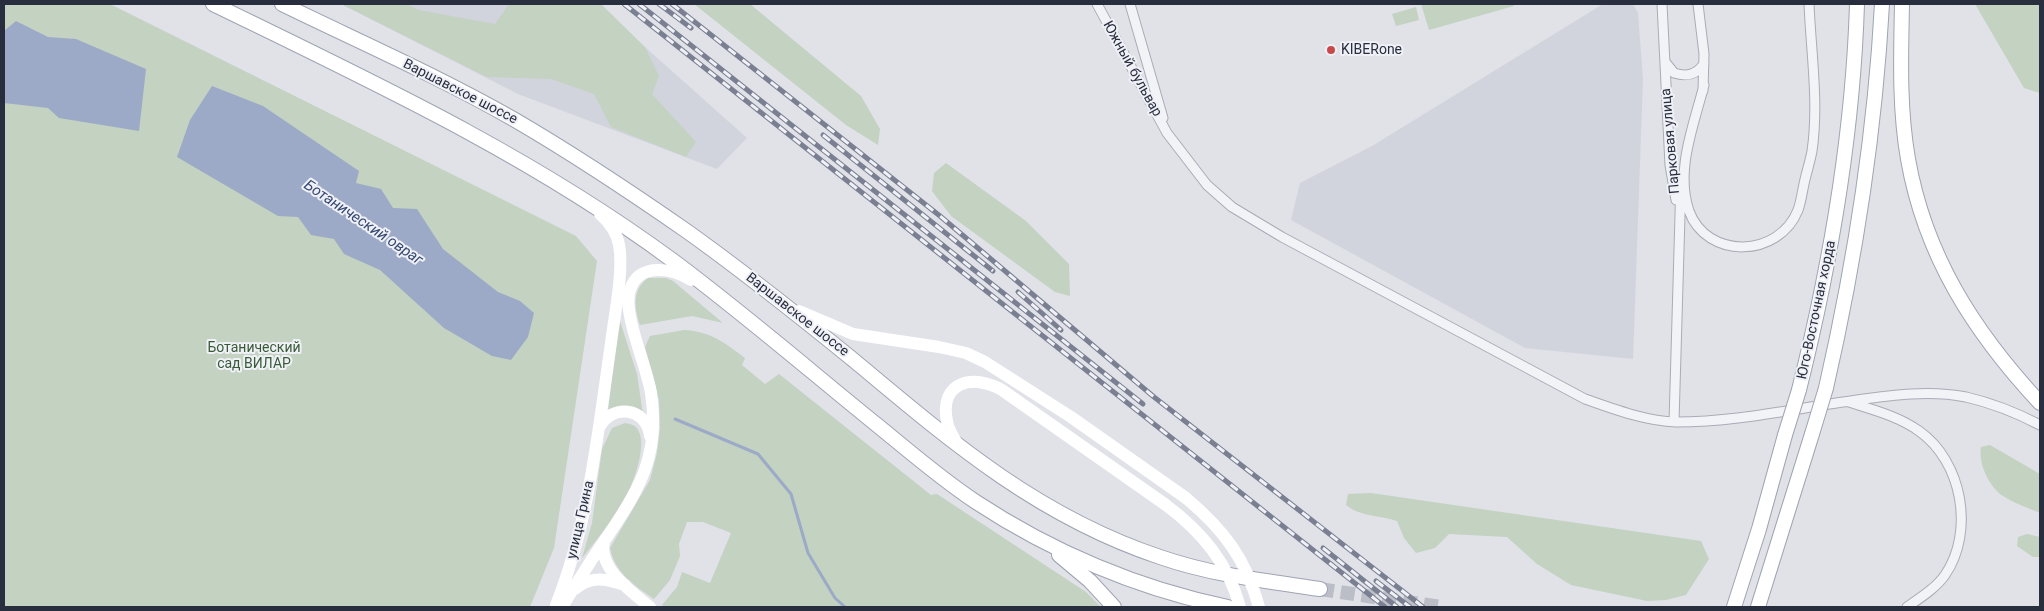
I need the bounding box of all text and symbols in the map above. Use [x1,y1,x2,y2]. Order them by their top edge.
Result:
street label: Южный бульвар [1099,18,1165,120]
place label: KIBERone [1341,42,1402,58]
marker: KIBERone [1325,44,1337,56]
street label: Варшавское шоссе [400,56,520,128]
street label: Парковая улица [1658,87,1684,195]
water label: Ботанический овраг [300,177,426,269]
street label: Юго-Восточная хорда [1794,239,1840,381]
street label: Варшавское шоссе [742,270,852,360]
park label: Ботанический сад ВИЛАР [207,340,301,372]
street label: улица Грина [564,479,598,561]

